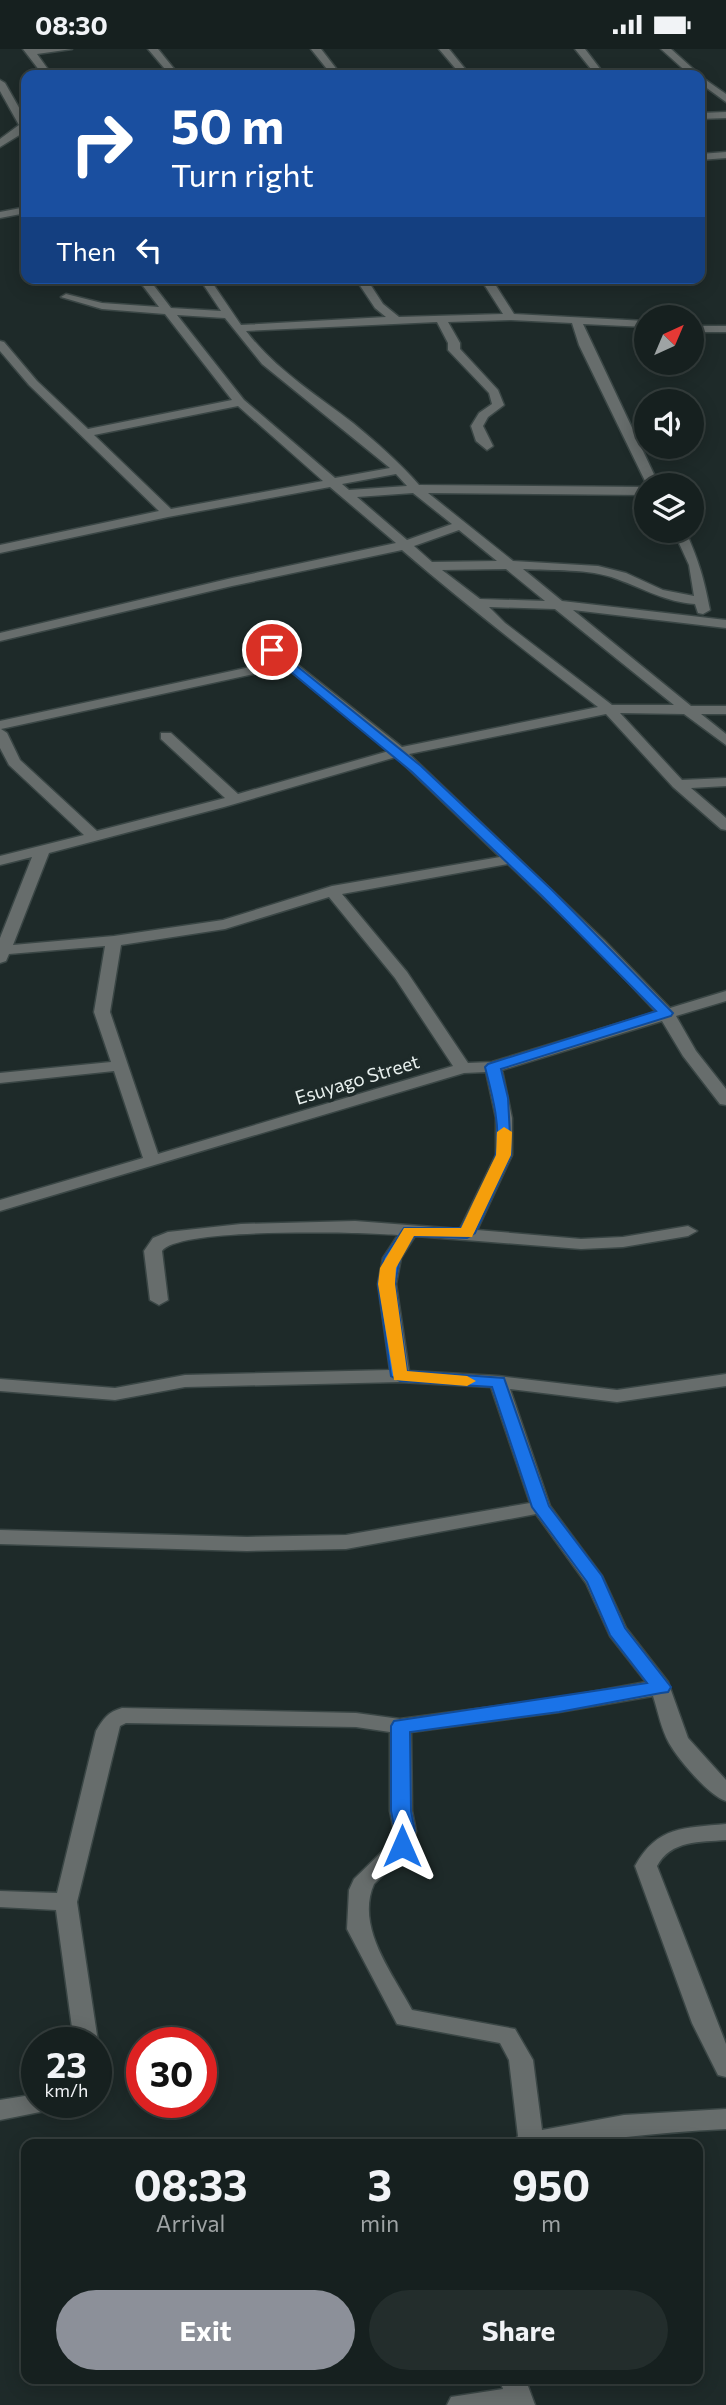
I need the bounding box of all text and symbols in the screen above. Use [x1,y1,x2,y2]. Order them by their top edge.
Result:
text: 08:30 [35,9,108,40]
text: 50 m [171,94,284,154]
icon: right [56,98,147,189]
text: Turn right [171,154,314,194]
icon: left [130,231,168,269]
text: Then [56,235,116,266]
north arrow [634,305,704,375]
map controls [634,305,704,543]
button: sound [634,389,704,459]
button: layers [634,473,704,543]
pin [242,620,302,680]
icon: arrive [253,631,291,669]
street label: Esuyago Street [292,1049,422,1109]
position arrow [365,1809,439,1883]
speed limit sign: 30 [126,2027,217,2118]
text: 23 [46,2042,87,2085]
text: km/h [45,2079,88,2101]
text: 08:33 [134,2158,247,2210]
text: 3 [367,2158,392,2210]
text: 950 [512,2158,590,2210]
text: Arrival [156,2209,225,2237]
text: min [360,2209,399,2237]
text: m [541,2209,561,2237]
button: Exit [56,2290,355,2370]
button: Share [369,2290,668,2370]

